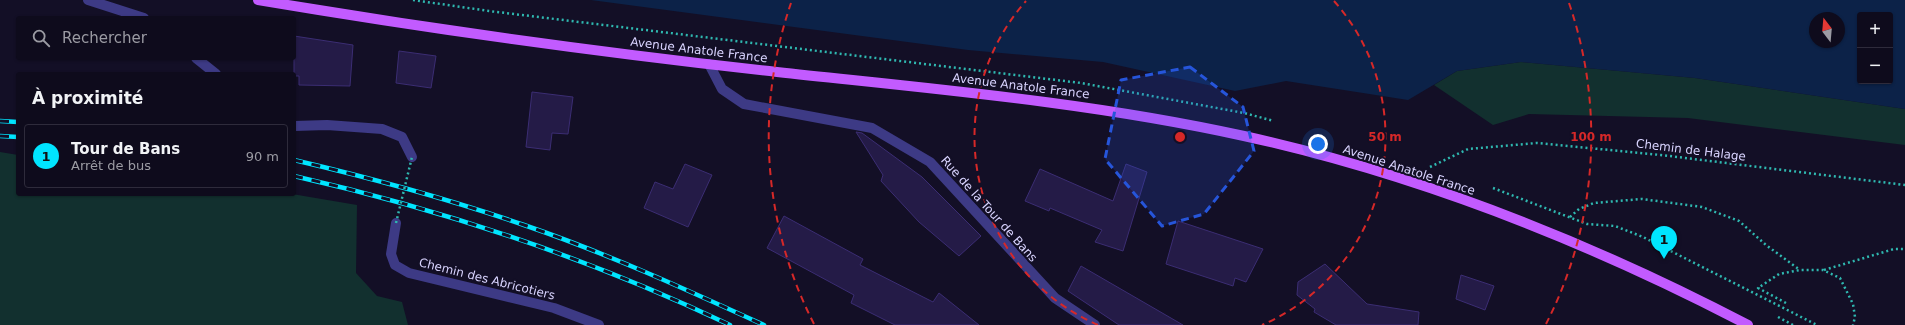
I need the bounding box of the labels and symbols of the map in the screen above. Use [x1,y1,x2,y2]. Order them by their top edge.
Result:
north arrow [1809,12,1845,48]
street label: Avenue Anatole France [630,35,768,65]
street label: Avenue Anatole France [952,71,1090,101]
centre of rings [1173,130,1187,144]
text: 50 m [1368,130,1402,144]
text: 100 m [1570,130,1612,144]
your location [1308,134,1328,154]
street label: Chemin de Halage [1635,136,1747,164]
street label: Avenue Anatole France [1341,142,1477,198]
street label: Rue de la Tour de Bans [938,153,1040,265]
pin: 1 [1651,226,1677,259]
street label: Chemin des Abricotiers [418,255,556,303]

